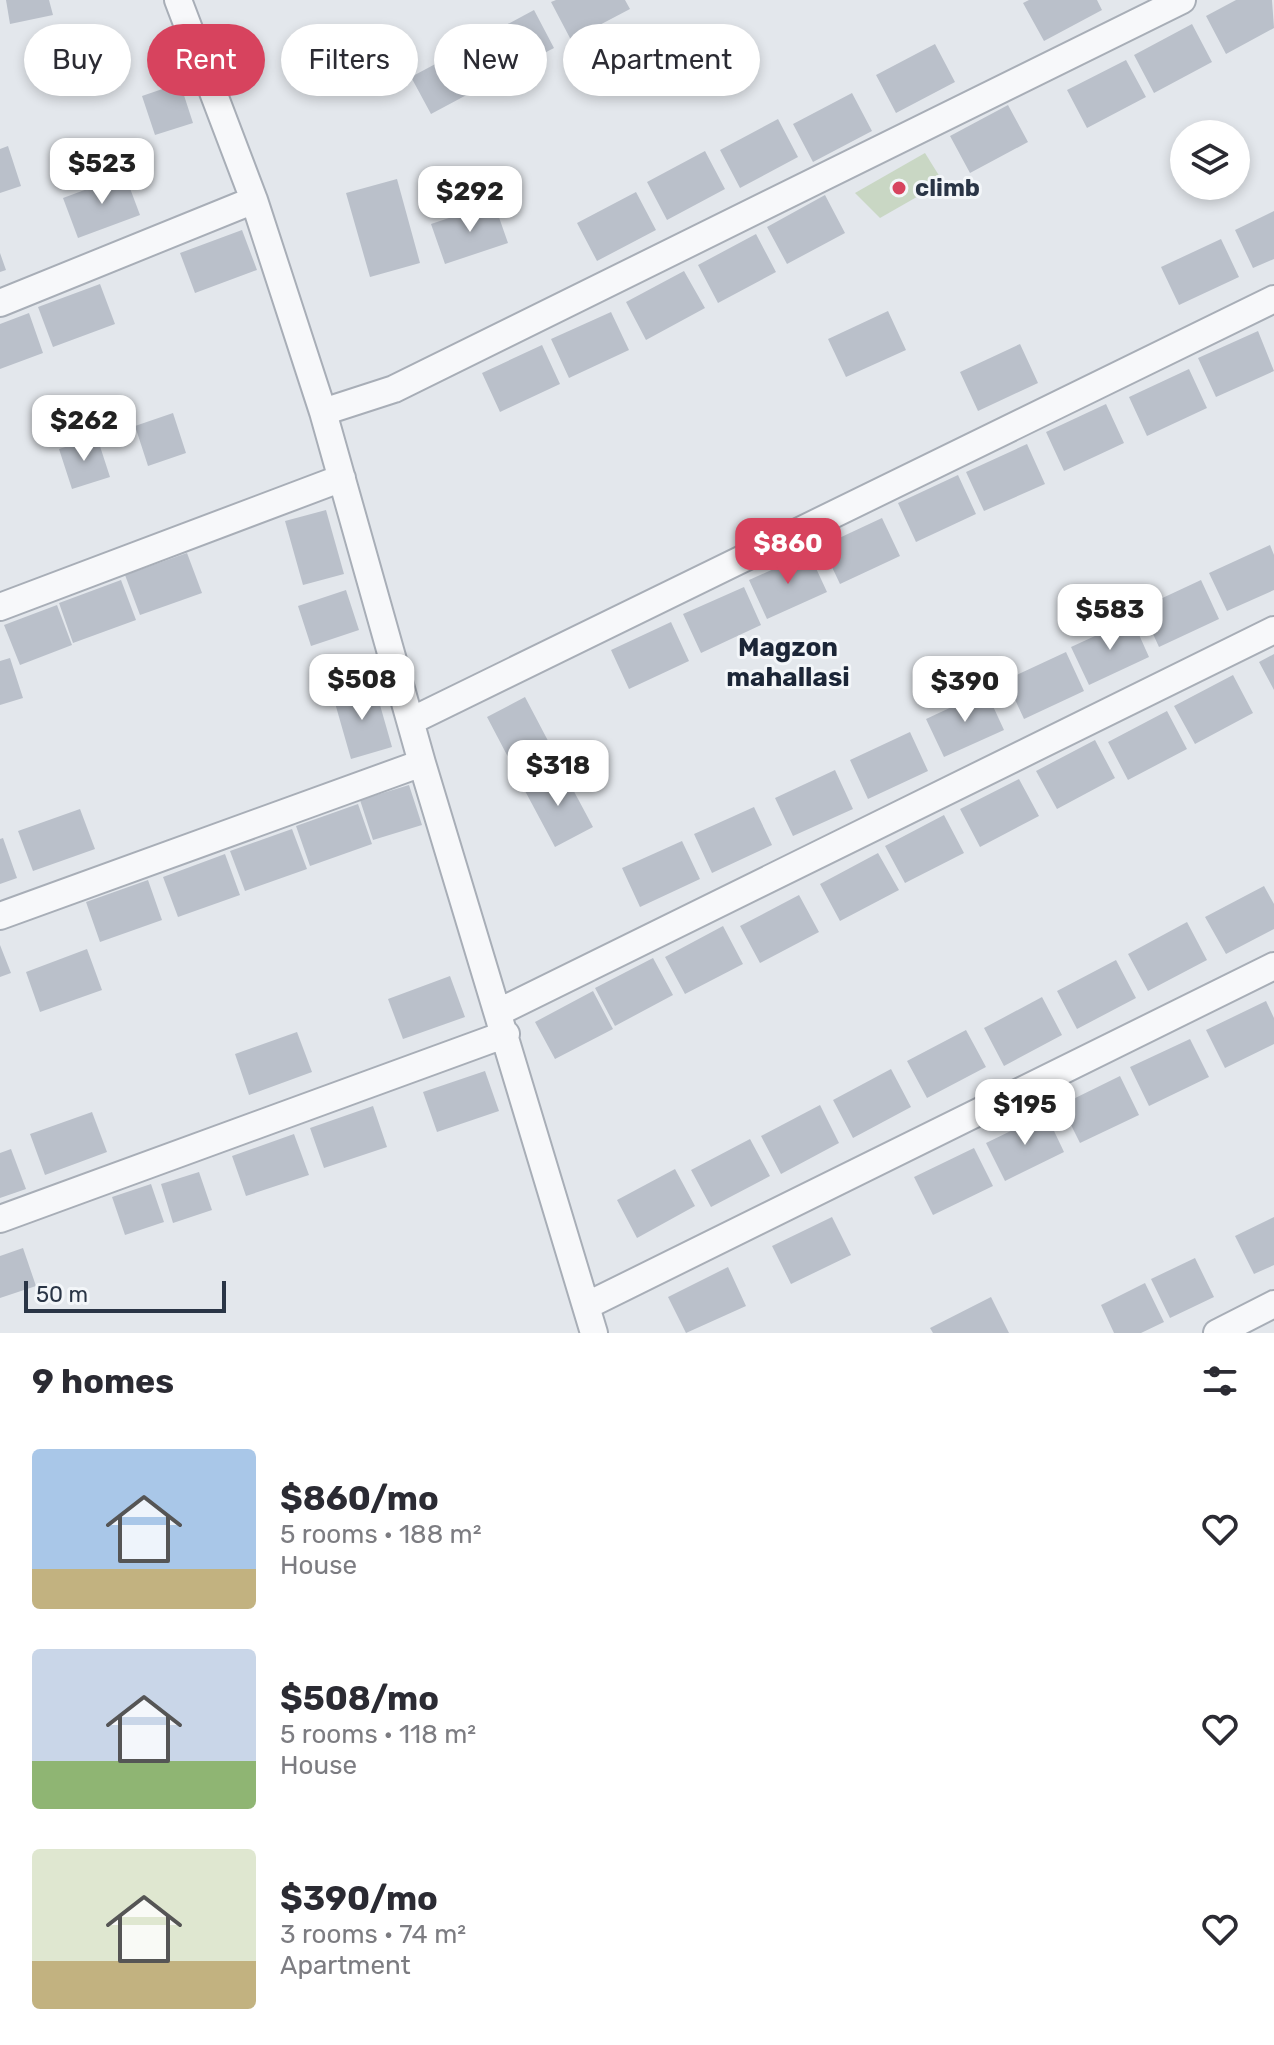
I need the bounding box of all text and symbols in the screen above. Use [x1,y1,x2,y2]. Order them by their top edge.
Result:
chip: Buy [24,24,131,96]
chip: Rent [147,24,265,96]
chip: Filters [281,24,418,96]
chip: New [434,24,547,96]
chip: Apartment [563,24,760,96]
map controls [1170,120,1250,200]
button: layers [1170,120,1250,200]
pin: $523 [55,138,149,206]
text: $523 [68,148,136,179]
pin: $292 [423,166,517,234]
place label: climb [915,174,980,202]
text: $292 [436,176,504,207]
marker: climb [890,179,908,197]
pin: $262 [37,395,131,463]
text: $262 [50,405,118,436]
pin: $860 [741,518,835,586]
text: $860 [753,528,823,559]
pin: $583 [1063,584,1157,652]
text: $583 [1076,594,1144,625]
district label: Magzon mahallasi [726,632,850,693]
pin: $508 [315,654,409,722]
pin: $390 [918,656,1012,724]
text: $508 [327,664,397,695]
text: $390 [931,666,999,697]
pin: $318 [511,740,605,808]
text: $318 [526,750,590,781]
pin: $195 [978,1079,1072,1147]
text: $195 [993,1089,1057,1120]
scale bar [24,1277,226,1313]
text: 50 m [36,1281,88,1308]
icon: filters [1198,1359,1242,1403]
text: 9 homes [32,1361,174,1402]
text: $860/mo [280,1478,439,1519]
icon: home [96,1481,192,1577]
icon: heart [1198,1507,1242,1551]
text: 5 rooms · 188 m² [280,1519,482,1550]
text: House [280,1550,357,1581]
text: $508/mo [280,1678,439,1719]
icon: home [96,1681,192,1777]
icon: heart [1198,1707,1242,1751]
text: 5 rooms · 118 m² [280,1719,476,1750]
text: House [280,1750,357,1781]
text: $390/mo [280,1878,438,1919]
icon: home [96,1881,192,1977]
icon: heart [1198,1907,1242,1951]
text: 3 rooms · 74 m² [280,1919,466,1950]
text: Apartment [280,1950,411,1981]

